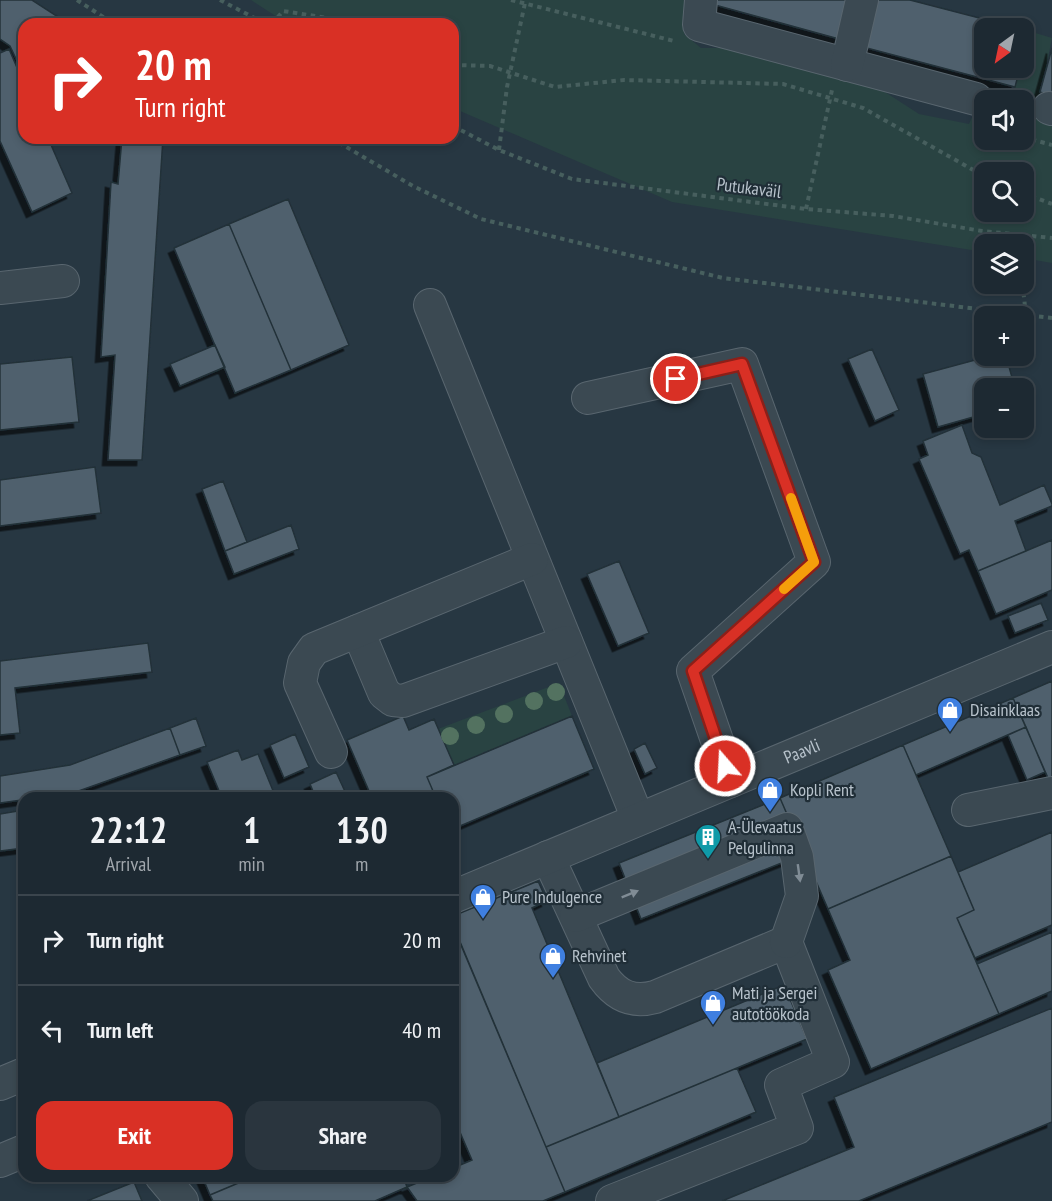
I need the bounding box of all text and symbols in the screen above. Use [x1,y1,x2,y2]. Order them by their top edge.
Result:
north arrow [974,18,1034,78]
map controls [974,18,1034,438]
text: 20 m [135,37,212,92]
icon: right [36,42,114,120]
text: Turn right [135,90,226,124]
button: sound [974,90,1034,150]
button: search [974,162,1034,222]
street label: Putukaväil [716,172,783,203]
button: layers [974,234,1034,294]
button: + [974,306,1034,366]
pin [650,353,701,404]
icon: arrive [659,362,692,395]
button: − [974,378,1034,438]
shop icon: Disainklaas [935,695,965,733]
place label: Disainklaas [970,698,1040,721]
street label: Paavli [780,733,823,769]
position arrow [693,734,757,798]
shop icon: Kopli Rent [755,775,785,813]
place label: Kopli Rent [790,778,854,801]
text: 22:12 [89,806,167,853]
text: 1 [243,806,260,853]
text: 130 [336,806,388,853]
place label: A-Ülevaatus Pelgulinna [728,815,802,859]
building icon: A-Ülevaatus Pelgulinna [693,822,723,860]
text: Arrival [106,851,151,877]
text: min [239,851,265,877]
text: m [355,851,368,877]
one-way arrow [795,864,804,883]
shop icon: Pure Indulgence [468,882,498,920]
place label: Pure Indulgence [502,885,602,908]
one-way arrow [622,889,640,899]
icon: right [36,924,69,957]
text: Turn right [87,926,164,954]
text: 20 m [402,926,441,954]
shop icon: Rehvinet [538,941,568,979]
place label: Rehvinet [572,944,627,967]
place label: Mati ja Sergei autotöökoda [732,981,817,1025]
shop icon: Mati ja Sergei autotöökoda [698,988,728,1026]
icon: left [36,1014,69,1047]
text: Turn left [87,1016,153,1044]
text: 40 m [402,1016,441,1044]
button: Exit [36,1101,233,1170]
button: Share [245,1101,441,1170]

